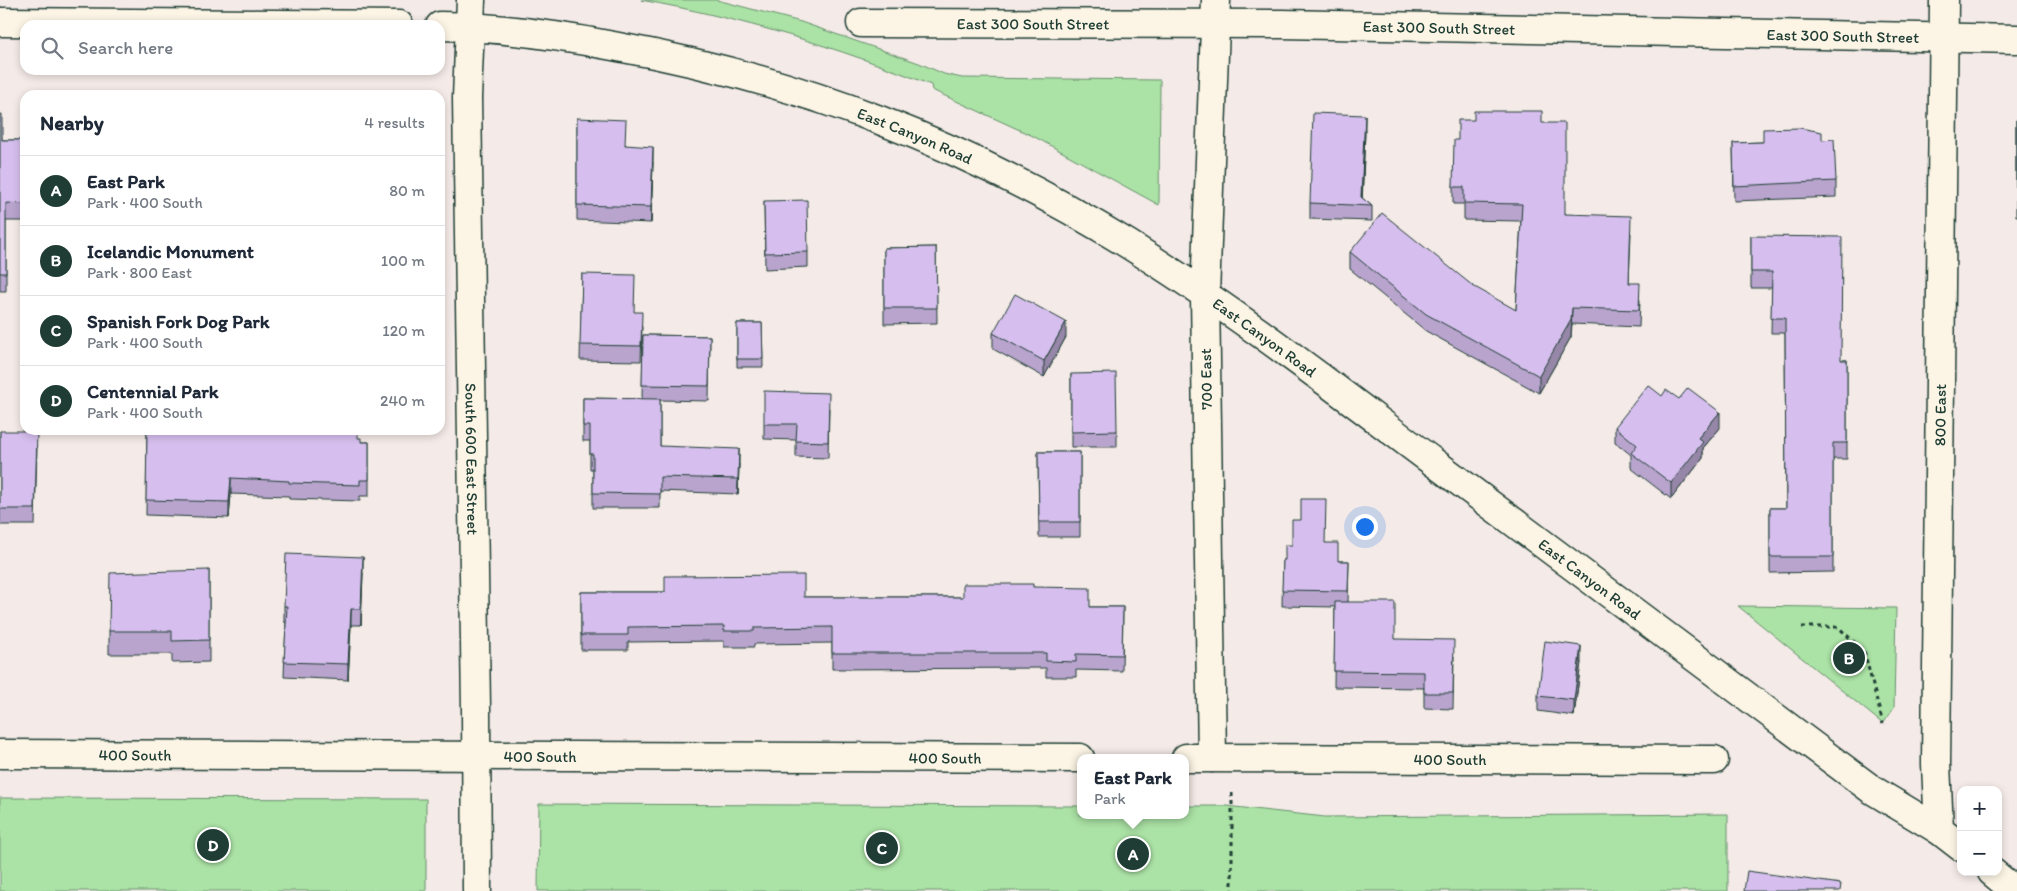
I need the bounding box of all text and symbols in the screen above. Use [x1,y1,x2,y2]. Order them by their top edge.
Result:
street label: East 300 South Street [957,14,1109,33]
street label: East 300 South Street [1363,16,1515,38]
search box [20,20,445,75]
street label: East 300 South Street [1767,24,1919,46]
icon: search [38,34,66,62]
text: Search here [78,36,173,59]
street label: East Canyon Road [855,103,976,168]
text: Nearby [40,110,104,135]
text: 4 results [364,113,425,132]
text: East Park [87,170,165,193]
text: A [51,181,61,200]
text: 80 m [389,181,425,200]
text: Park · 400 South [87,193,203,212]
text: Icelandic Monument [87,240,254,263]
text: B [51,251,61,270]
text: 100 m [381,251,425,270]
text: Park · 800 East [87,263,192,282]
street label: East Canyon Road [1209,293,1321,381]
text: Spanish Fork Dog Park [87,310,270,333]
text: C [51,321,61,340]
text: 120 m [382,321,425,340]
text: Park · 400 South [87,333,203,352]
street label: 700 East [1196,348,1216,410]
text: Centennial Park [87,380,219,403]
street label: South 600 East Street [462,383,483,535]
street label: 800 East [1930,384,1949,446]
text: D [51,391,61,410]
text: 240 m [380,391,425,410]
text: Park · 400 South [87,403,203,422]
your location [1352,514,1378,540]
street label: East Canyon Road [1535,534,1645,623]
pin: B [1833,639,1865,677]
street label: 400 South [98,745,172,764]
street label: 400 South [503,746,577,766]
street label: 400 South [908,748,982,767]
street label: 400 South [1413,749,1487,769]
popup [1077,754,1189,819]
text: East Park [1094,766,1172,789]
map controls [1957,786,2002,876]
button: + [1957,786,2002,831]
text: Park [1094,789,1126,808]
pin: D [197,826,229,864]
pin: C [866,829,898,867]
button: − [1957,831,2002,876]
pin: A [1117,835,1149,873]

